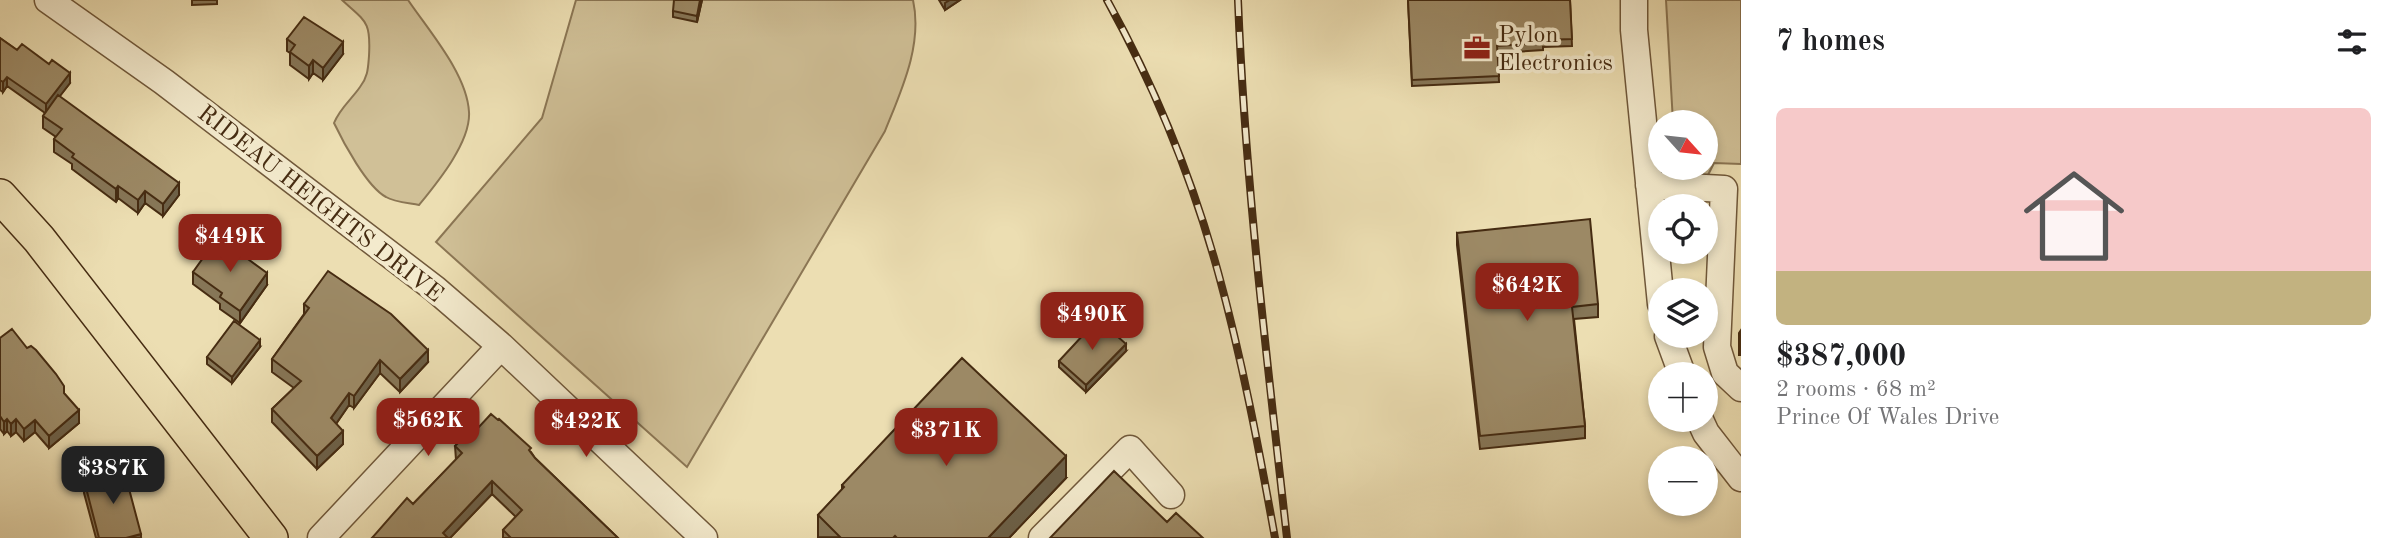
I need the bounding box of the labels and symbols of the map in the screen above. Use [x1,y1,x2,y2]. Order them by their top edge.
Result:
place label: Pylon Electronics [1498,24,1613,76]
office icon: Pylon Electronics [1462,33,1492,63]
street label: RIDEAU HEIGHTS DRIVE [193,102,447,308]
north arrow [1648,110,1718,180]
pin: $449K [181,215,279,274]
pin: $642K [1478,264,1576,323]
pin: $490K [1043,292,1141,352]
pin: $562K [379,398,477,458]
pin: $422K [537,400,635,459]
pin: $371K [897,408,995,468]
pin: $387K [64,447,162,506]

